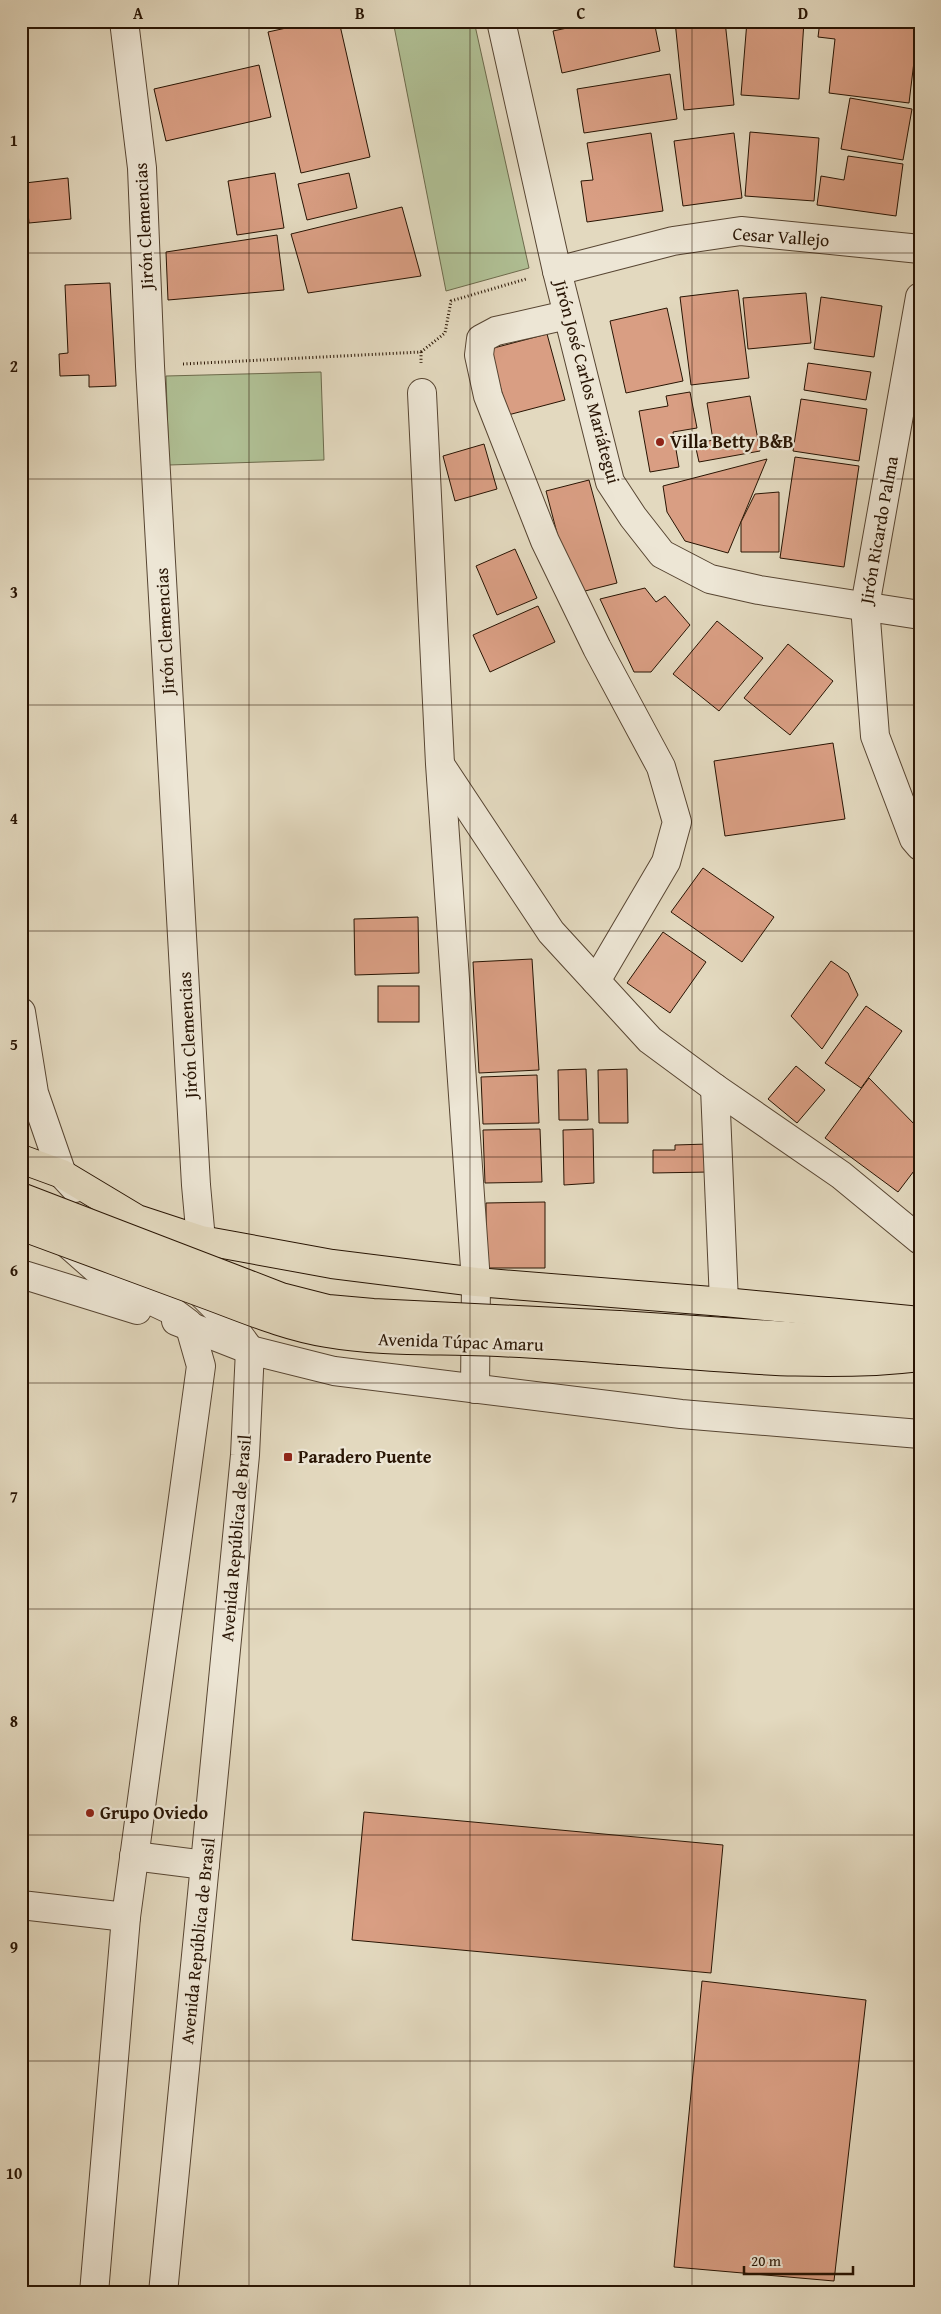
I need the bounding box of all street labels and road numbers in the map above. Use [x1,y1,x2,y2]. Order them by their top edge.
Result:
street label: Jirón Clemencias [127,162,160,292]
street label: Cesar Vallejo [732,220,830,253]
street label: Jirón José Carlos Mariátegui [547,275,628,487]
street label: Jirón Ricardo Palma [852,453,905,608]
street label: Jirón Clemencias [148,567,181,697]
street label: Jirón Clemencias [171,971,204,1101]
street label: Avenida Túpac Amaru [378,1325,544,1358]
street label: Avenida República de Brasil [213,1433,258,1643]
street label: Avenida República de Brasil [173,1836,222,2046]

